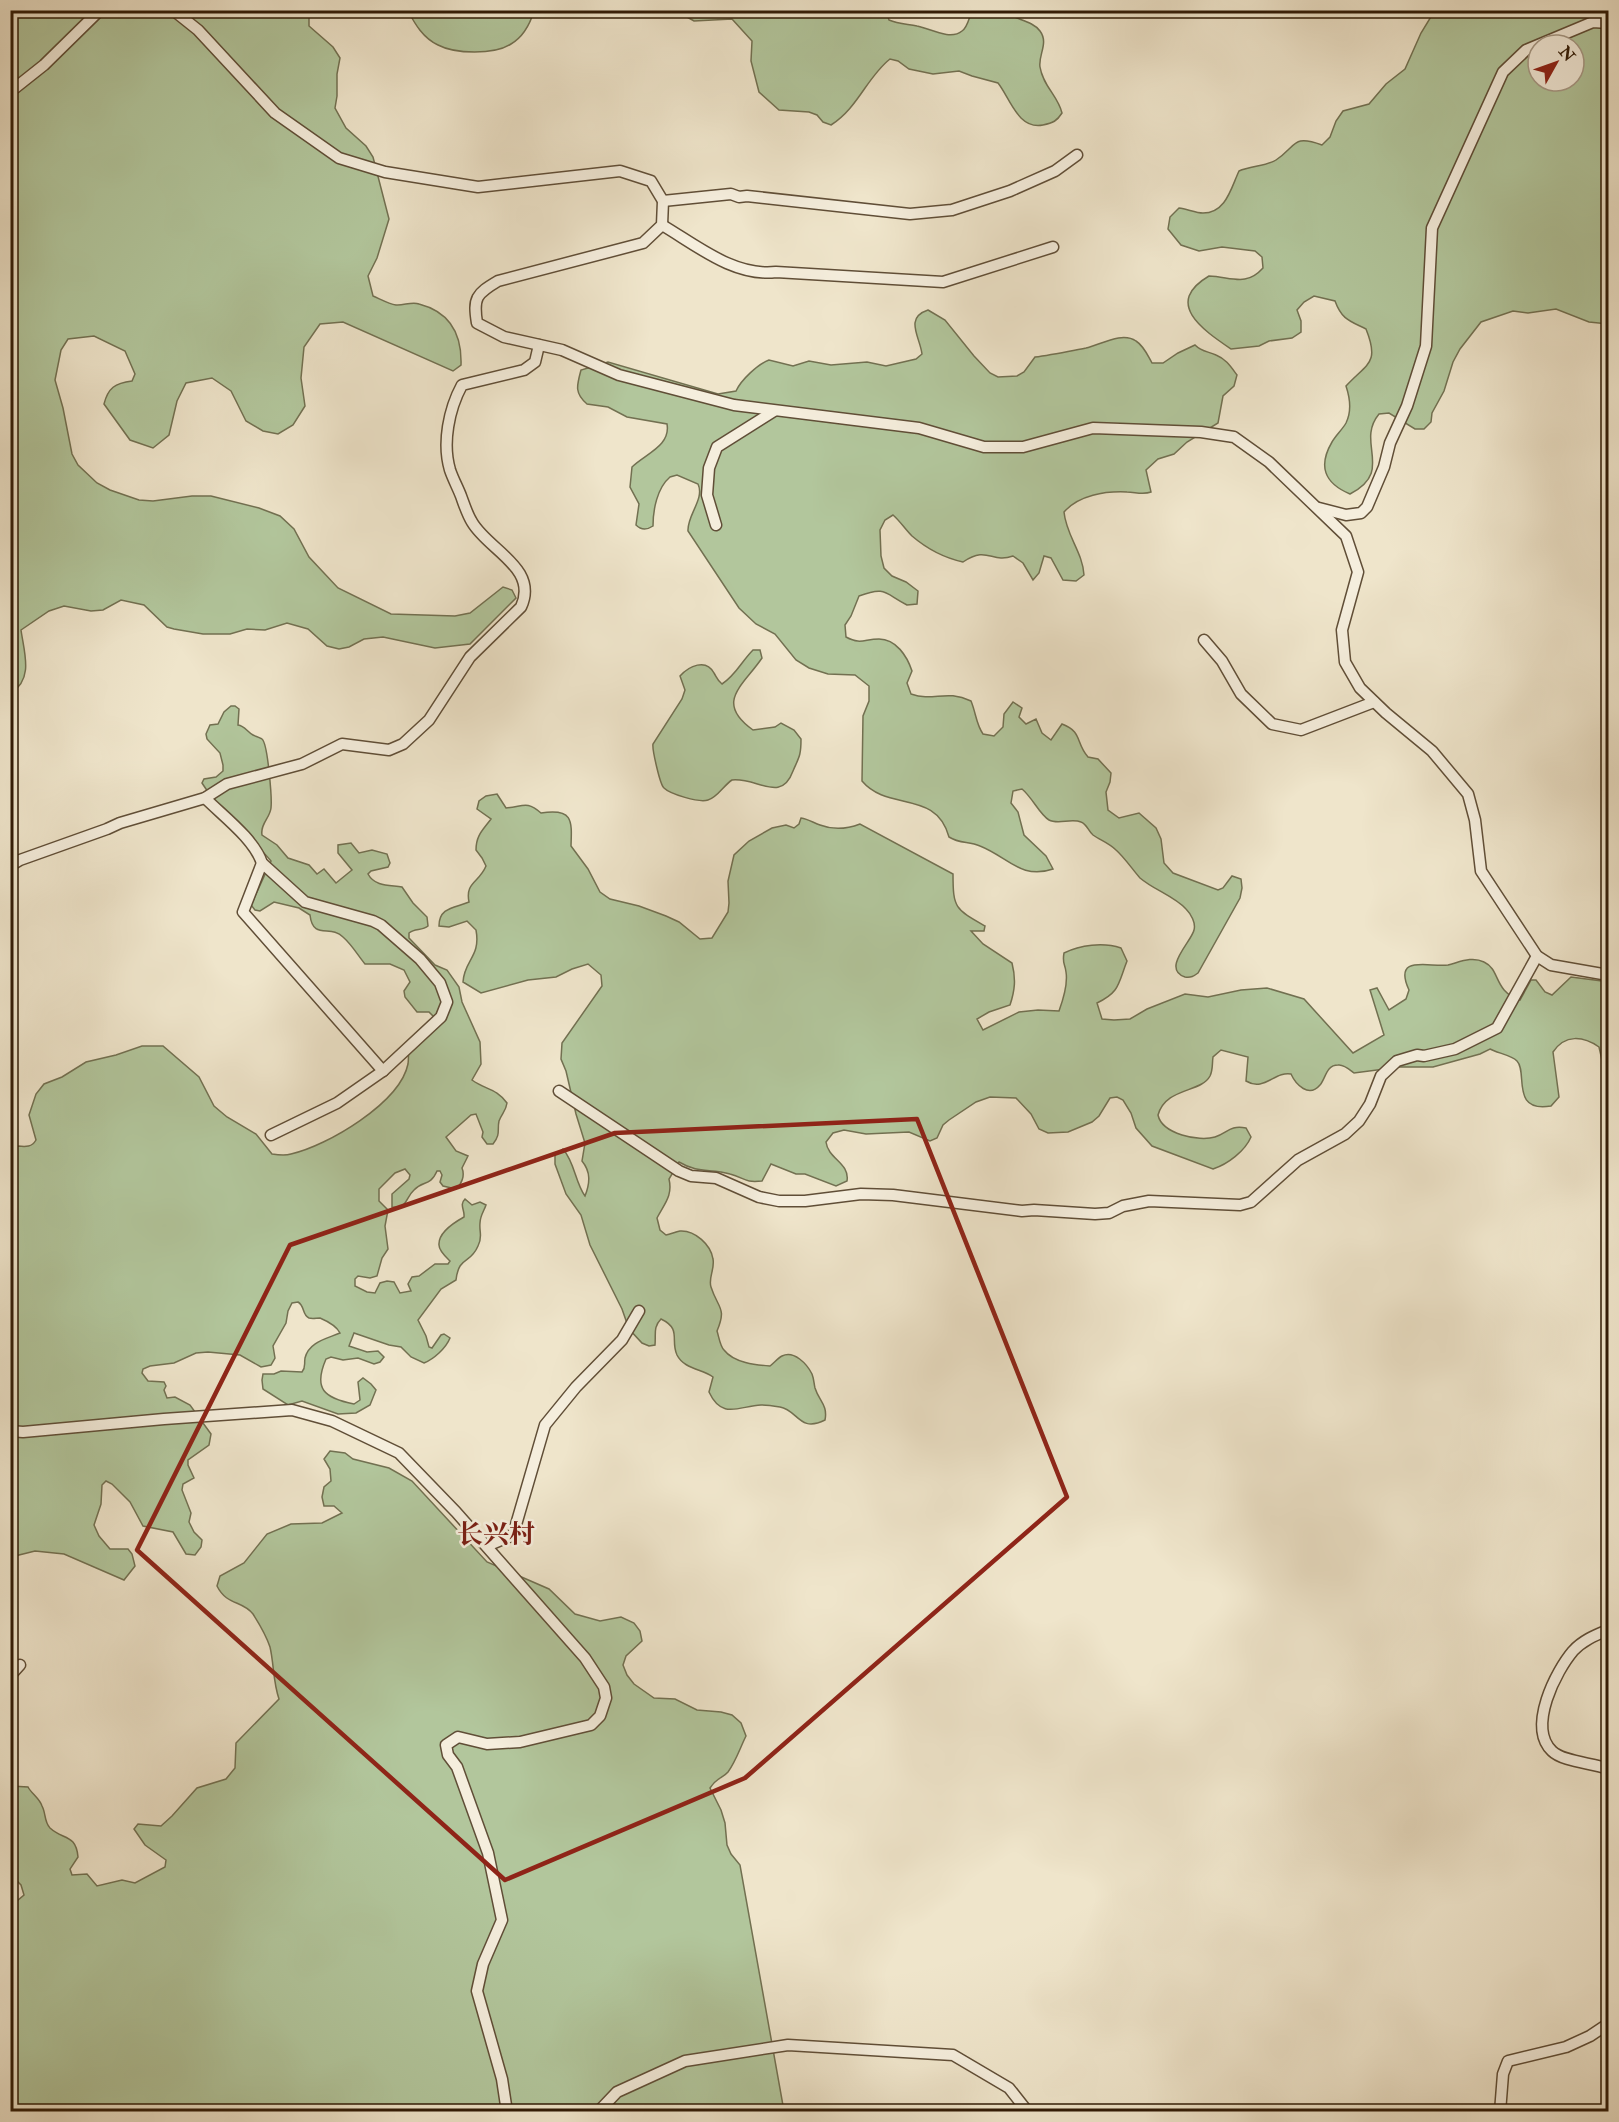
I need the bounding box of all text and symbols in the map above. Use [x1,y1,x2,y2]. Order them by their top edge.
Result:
north arrow [1526,33,1586,93]
text: N [1554,41,1579,66]
district label: 长兴村 [457,1519,535,1551]

